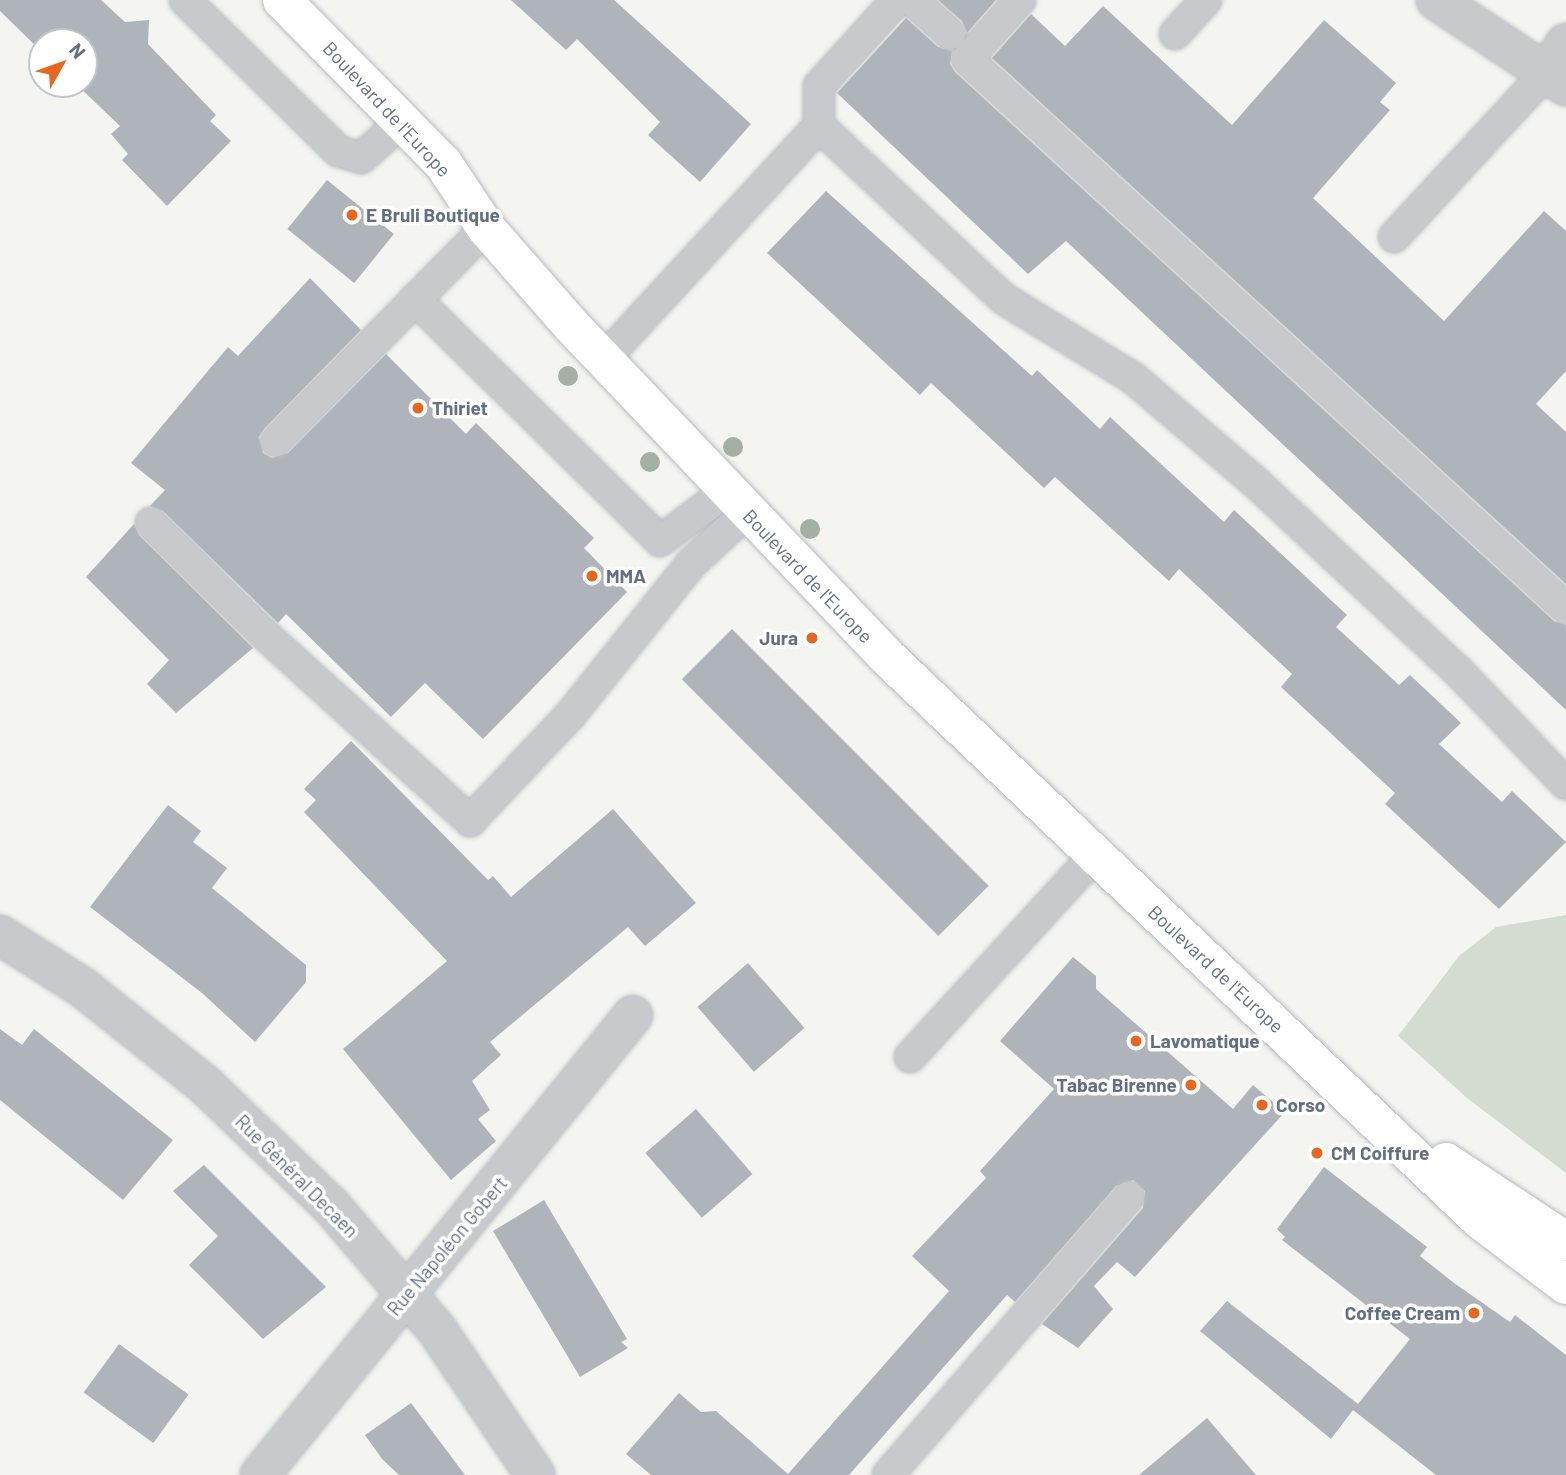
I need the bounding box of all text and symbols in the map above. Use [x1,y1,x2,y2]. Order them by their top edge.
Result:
north arrow [28,28,98,98]
street label: Boulevard de l'Europe [318,37,456,181]
text: N [65,38,91,63]
place label: E Bruli Boutique [366,204,500,226]
marker: E Bruli Boutique [344,207,360,223]
place label: Thiriet [432,397,488,419]
marker: Thiriet [410,400,426,416]
street label: Boulevard de l'Europe [738,505,878,647]
place label: MMA [606,565,646,587]
marker: MMA [584,568,600,584]
place label: Jura [759,627,798,649]
marker: Jura [804,630,820,646]
street label: Boulevard de l'Europe [1144,900,1288,1038]
place label: Lavomatique [1150,1030,1260,1052]
marker: Lavomatique [1128,1033,1144,1049]
place label: Tabac Birenne [1057,1074,1177,1096]
marker: Tabac Birenne [1183,1077,1199,1093]
place label: Corso [1276,1094,1325,1116]
marker: Corso [1254,1097,1270,1113]
street label: Rue Général Decaen [231,1110,363,1242]
place label: CM Coiffure [1331,1142,1429,1164]
marker: CM Coiffure [1309,1145,1325,1161]
street label: Rue Napoléon Gobert [382,1172,512,1320]
place label: Coffee Cream [1345,1302,1460,1324]
marker: Coffee Cream [1466,1305,1482,1321]

